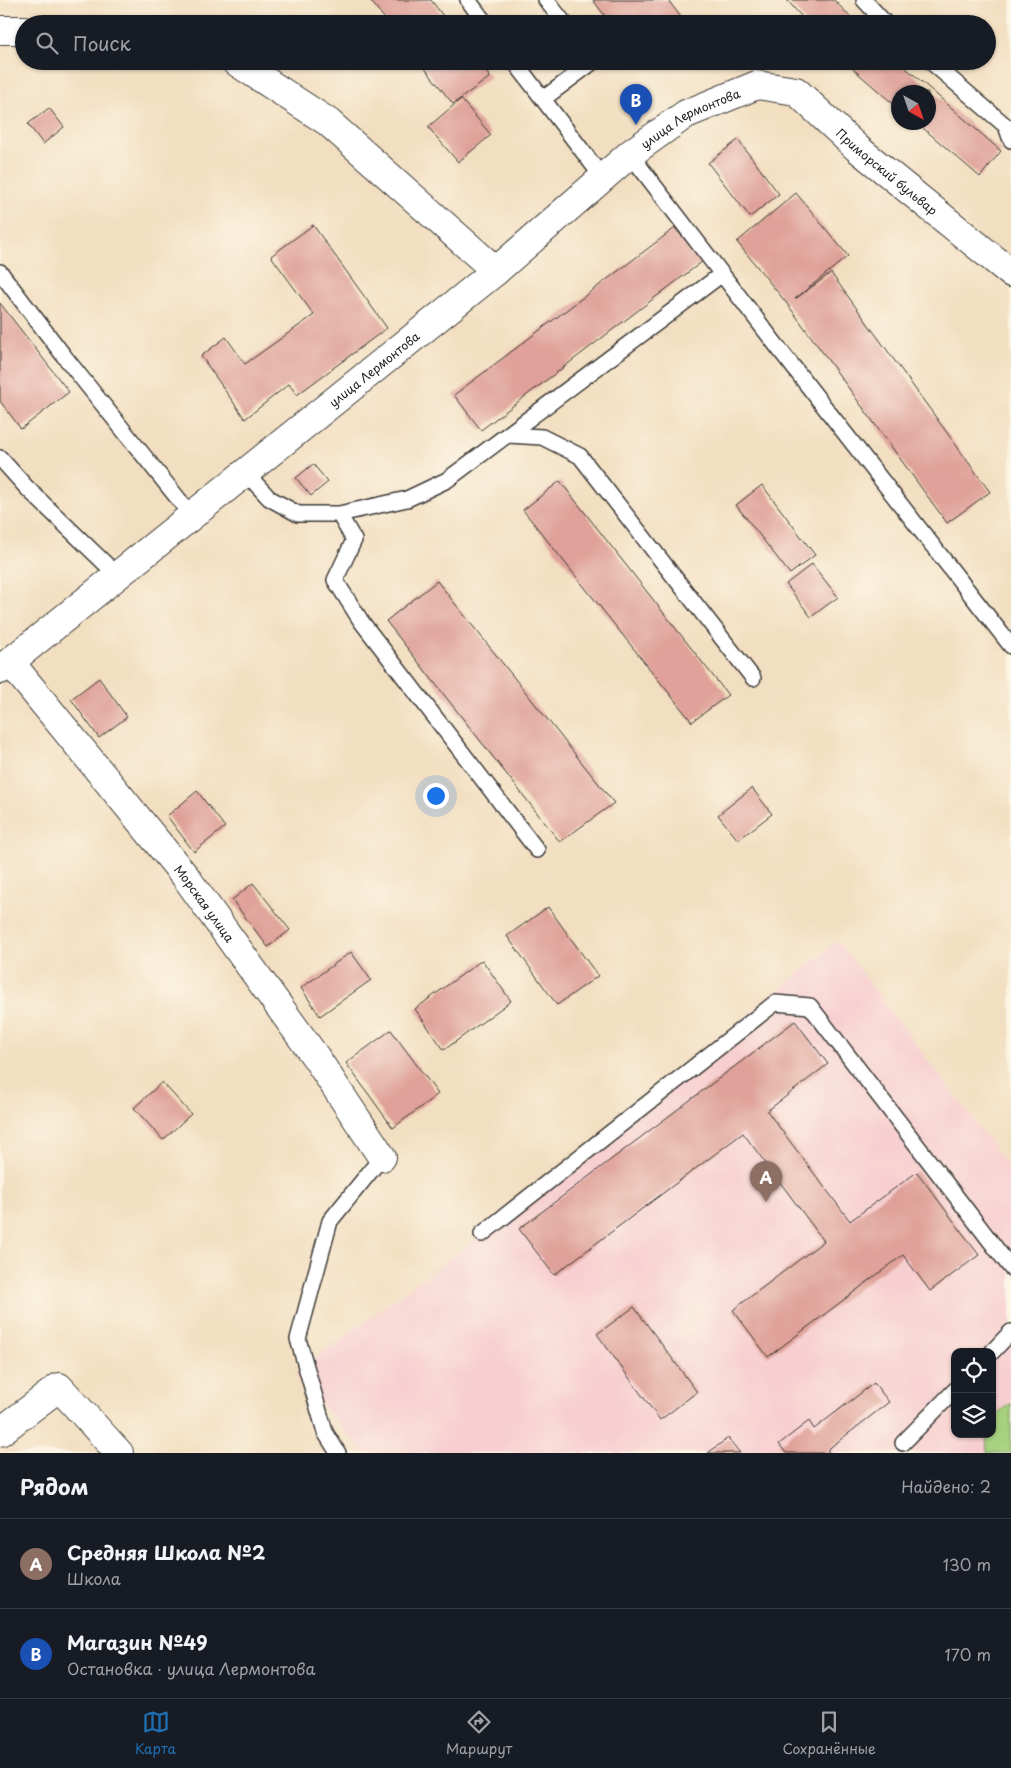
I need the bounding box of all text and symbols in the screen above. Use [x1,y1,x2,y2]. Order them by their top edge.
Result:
search box [15,15,996,70]
icon: search [33,29,61,57]
text: Поиск [73,29,131,57]
pin: B [620,84,652,125]
street label: улица Лермонтова [637,84,743,153]
north arrow [891,85,936,130]
street label: Приморский бульвар [832,124,942,219]
street label: улица Лермонтова [325,327,424,411]
your location [423,783,449,809]
street label: Морская улица [170,861,239,946]
pin: A [750,1161,782,1202]
map controls [951,1348,996,1438]
button: locate [951,1348,996,1393]
button: layers [951,1393,996,1438]
text: Рядом [20,1470,88,1502]
text: Найдено: 2 [901,1474,991,1498]
text: Средняя Школа №2 [67,1538,265,1566]
text: A [30,1552,42,1576]
text: 130 m [943,1552,991,1576]
text: Школа [67,1566,121,1590]
text: Магазин №49 [67,1628,208,1656]
text: B [31,1642,41,1666]
text: 170 m [945,1642,991,1666]
text: Остановка · улица Лермонтова [67,1656,315,1680]
tab: Карта [135,1708,176,1759]
tab: Маршрут [446,1708,512,1759]
tab: Сохранённые [782,1708,876,1759]

